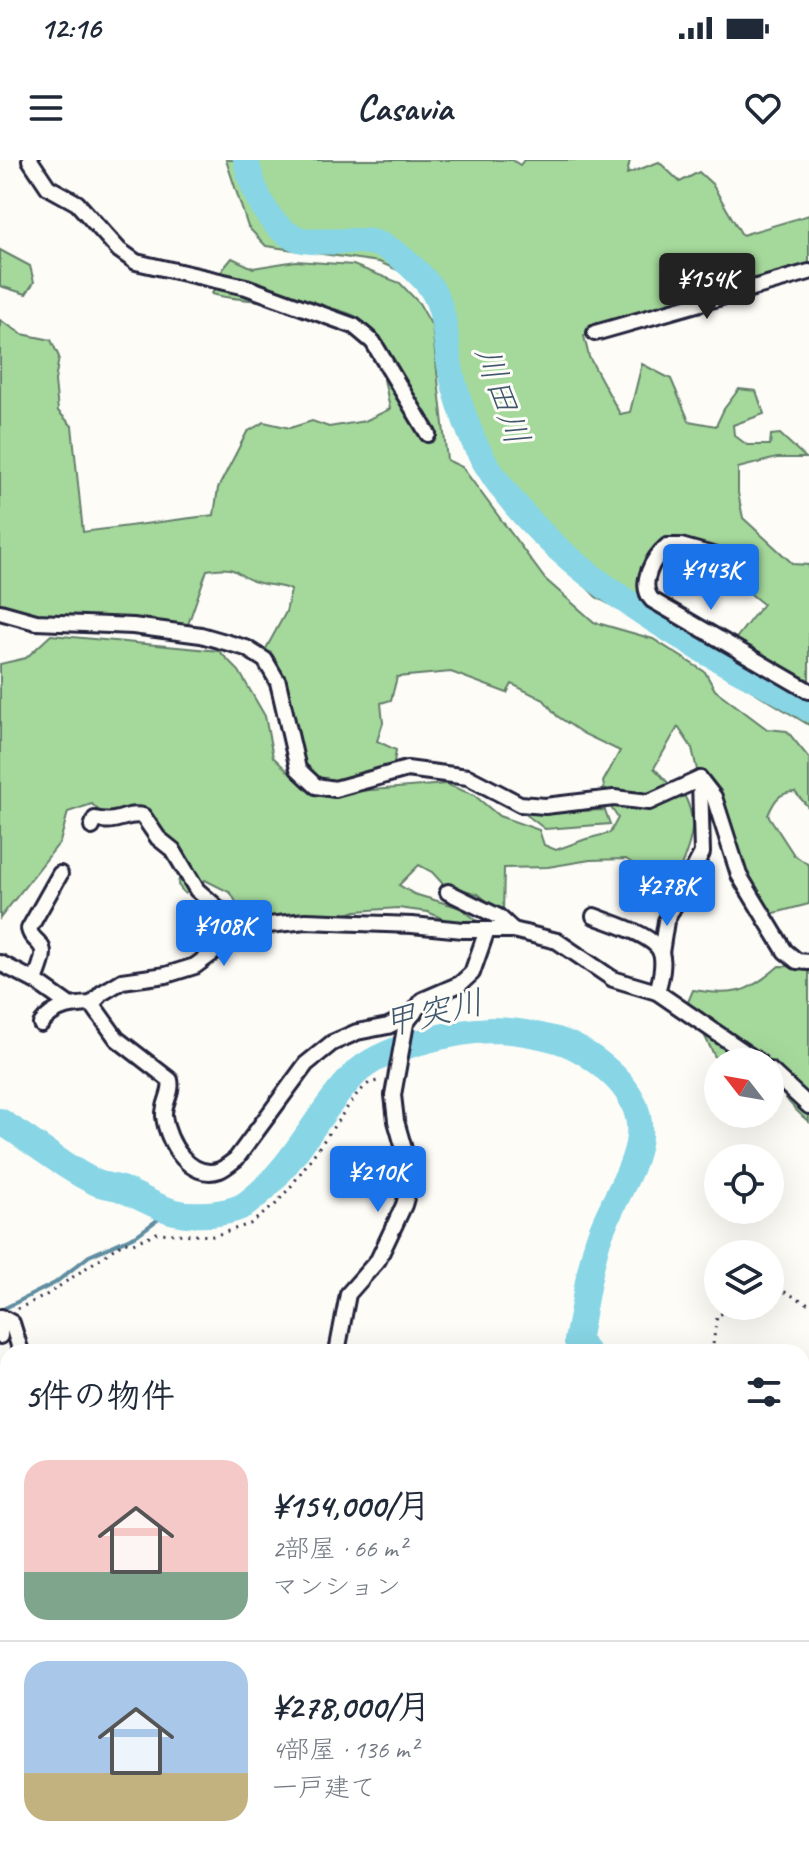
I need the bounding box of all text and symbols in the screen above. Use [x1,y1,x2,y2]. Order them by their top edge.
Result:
text: 12:16 [40,9,101,47]
text: Casavia [357,85,452,131]
icon: menu [24,86,68,130]
icon: heart [741,86,785,130]
pin: ¥154K [651,253,763,321]
text: ¥154K [677,262,737,295]
water label: 川田川 [466,340,539,450]
pin: ¥143K [655,544,767,612]
text: ¥143K [681,553,741,586]
pin: ¥278K [611,860,723,928]
text: ¥278K [637,869,697,902]
pin: ¥108K [168,900,280,968]
text: ¥108K [194,909,254,942]
water label: 甲突川 [379,980,488,1045]
north arrow [704,1048,784,1128]
map controls [704,1048,784,1320]
button: locate [704,1144,784,1224]
pin: ¥210K [322,1146,434,1214]
text: ¥210K [348,1155,408,1188]
button: layers [704,1240,784,1320]
icon: filters [742,1370,786,1414]
text: 5件の物件 [24,1374,175,1417]
text: ¥154,000/月 [272,1484,431,1527]
icon: home [88,1492,184,1588]
text: 2部屋 · 66 m² [272,1532,406,1565]
text: マンション [272,1570,401,1603]
text: ¥278,000/月 [272,1685,431,1728]
icon: home [88,1693,184,1789]
text: 4部屋 · 136 m² [272,1733,417,1766]
text: 一戸建て [272,1771,376,1804]

